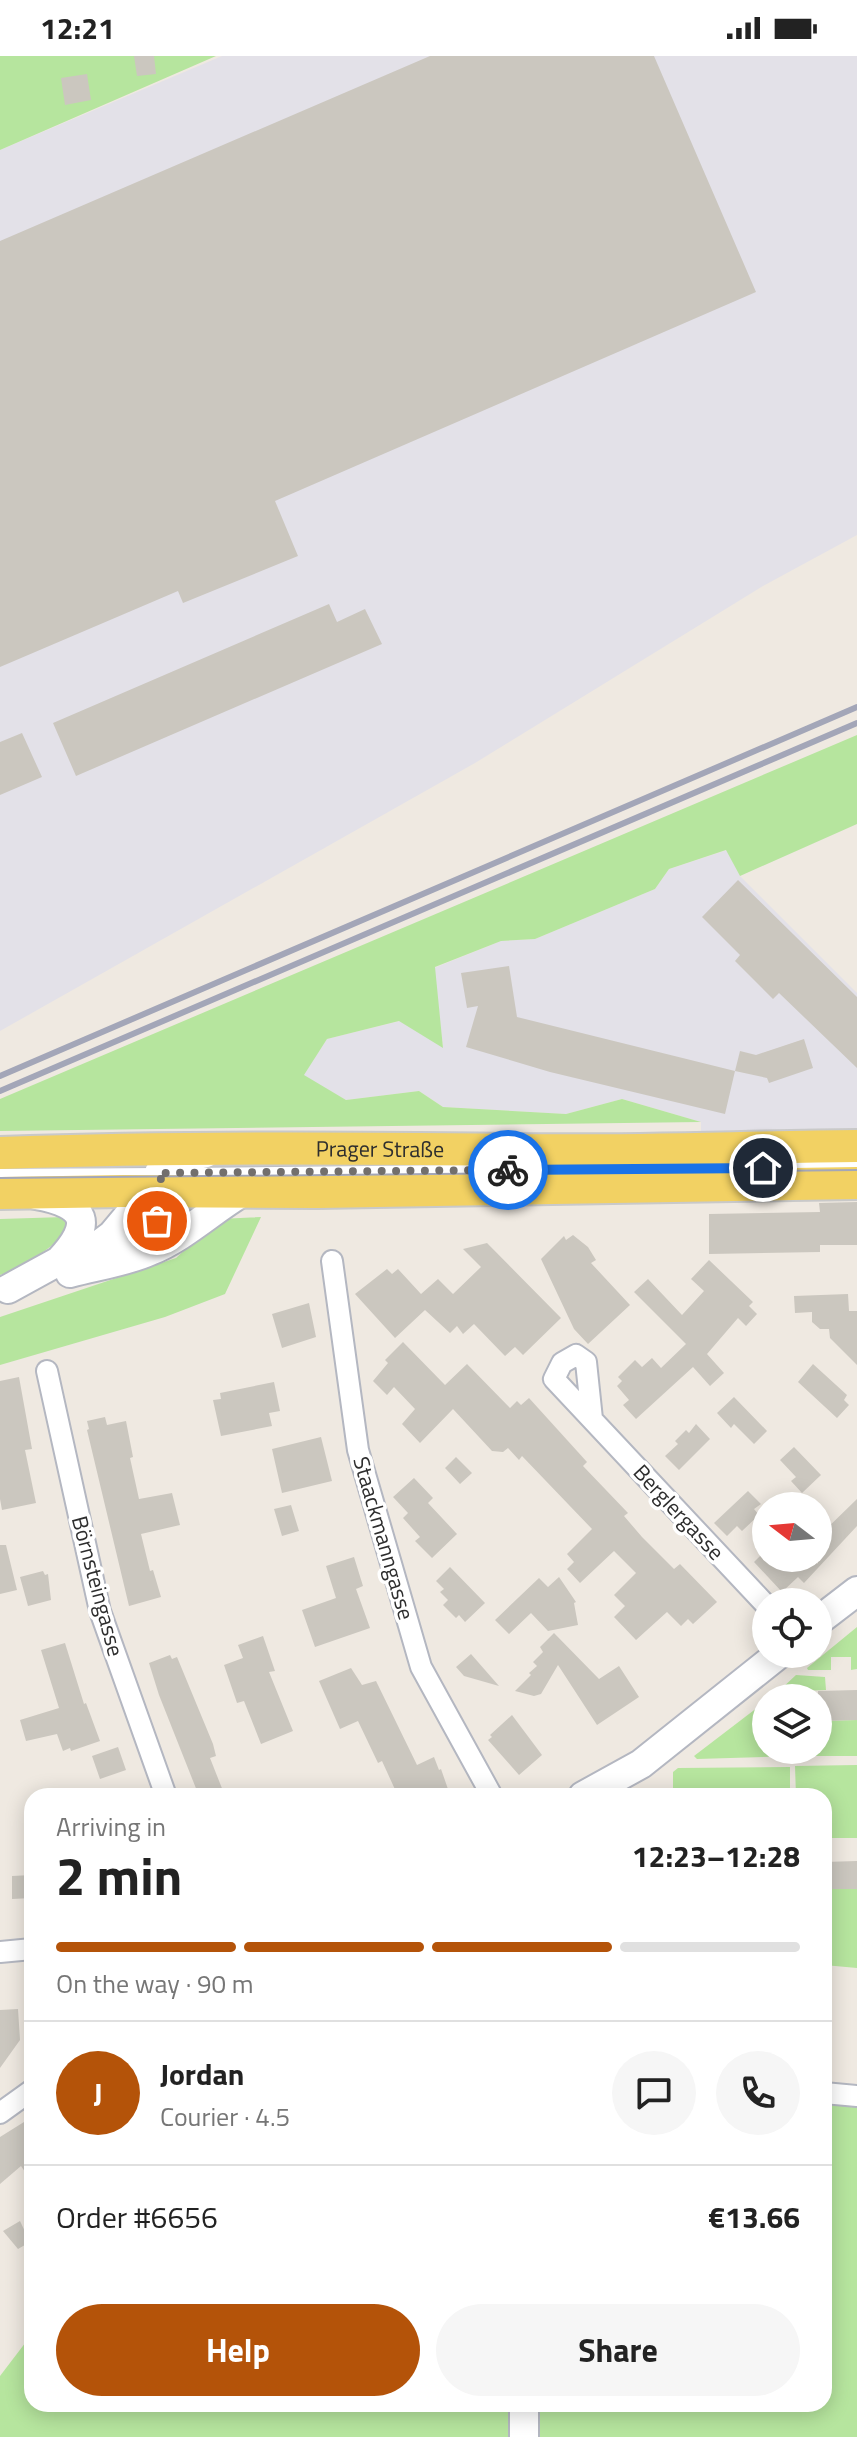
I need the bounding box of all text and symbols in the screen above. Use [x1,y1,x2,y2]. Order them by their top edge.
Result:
text: 12:21 [40,5,115,51]
courier [468,1130,548,1210]
street label: Prager Straße [316,1131,444,1166]
pin [729,1134,797,1202]
icon: home [741,1146,785,1190]
icon: bike [486,1148,530,1192]
pin [123,1187,191,1255]
icon: bag [135,1199,179,1243]
street label: Staackmanngasse [344,1452,424,1624]
street label: Berglergasse [625,1456,733,1568]
north arrow [752,1492,832,1572]
map controls [752,1492,832,1764]
street label: Börnsteingasse [63,1512,133,1660]
button: locate [752,1588,832,1668]
button: layers [752,1684,832,1764]
text: Arriving in [56,1807,166,1846]
text: 12:23–12:28 [632,1833,800,1879]
text: 2 min [56,1836,182,1915]
text: On the way · 90 m [56,1964,254,2003]
text: Jordan [160,2051,244,2097]
button: chat [612,2051,696,2135]
button: phone [716,2051,800,2135]
text: J [93,2070,103,2116]
text: Courier · 4.5 [160,2097,290,2136]
text: Order #6656 [56,2194,218,2240]
text: €13.66 [708,2194,800,2240]
button: Help [56,2304,420,2396]
button: Share [436,2304,800,2396]

